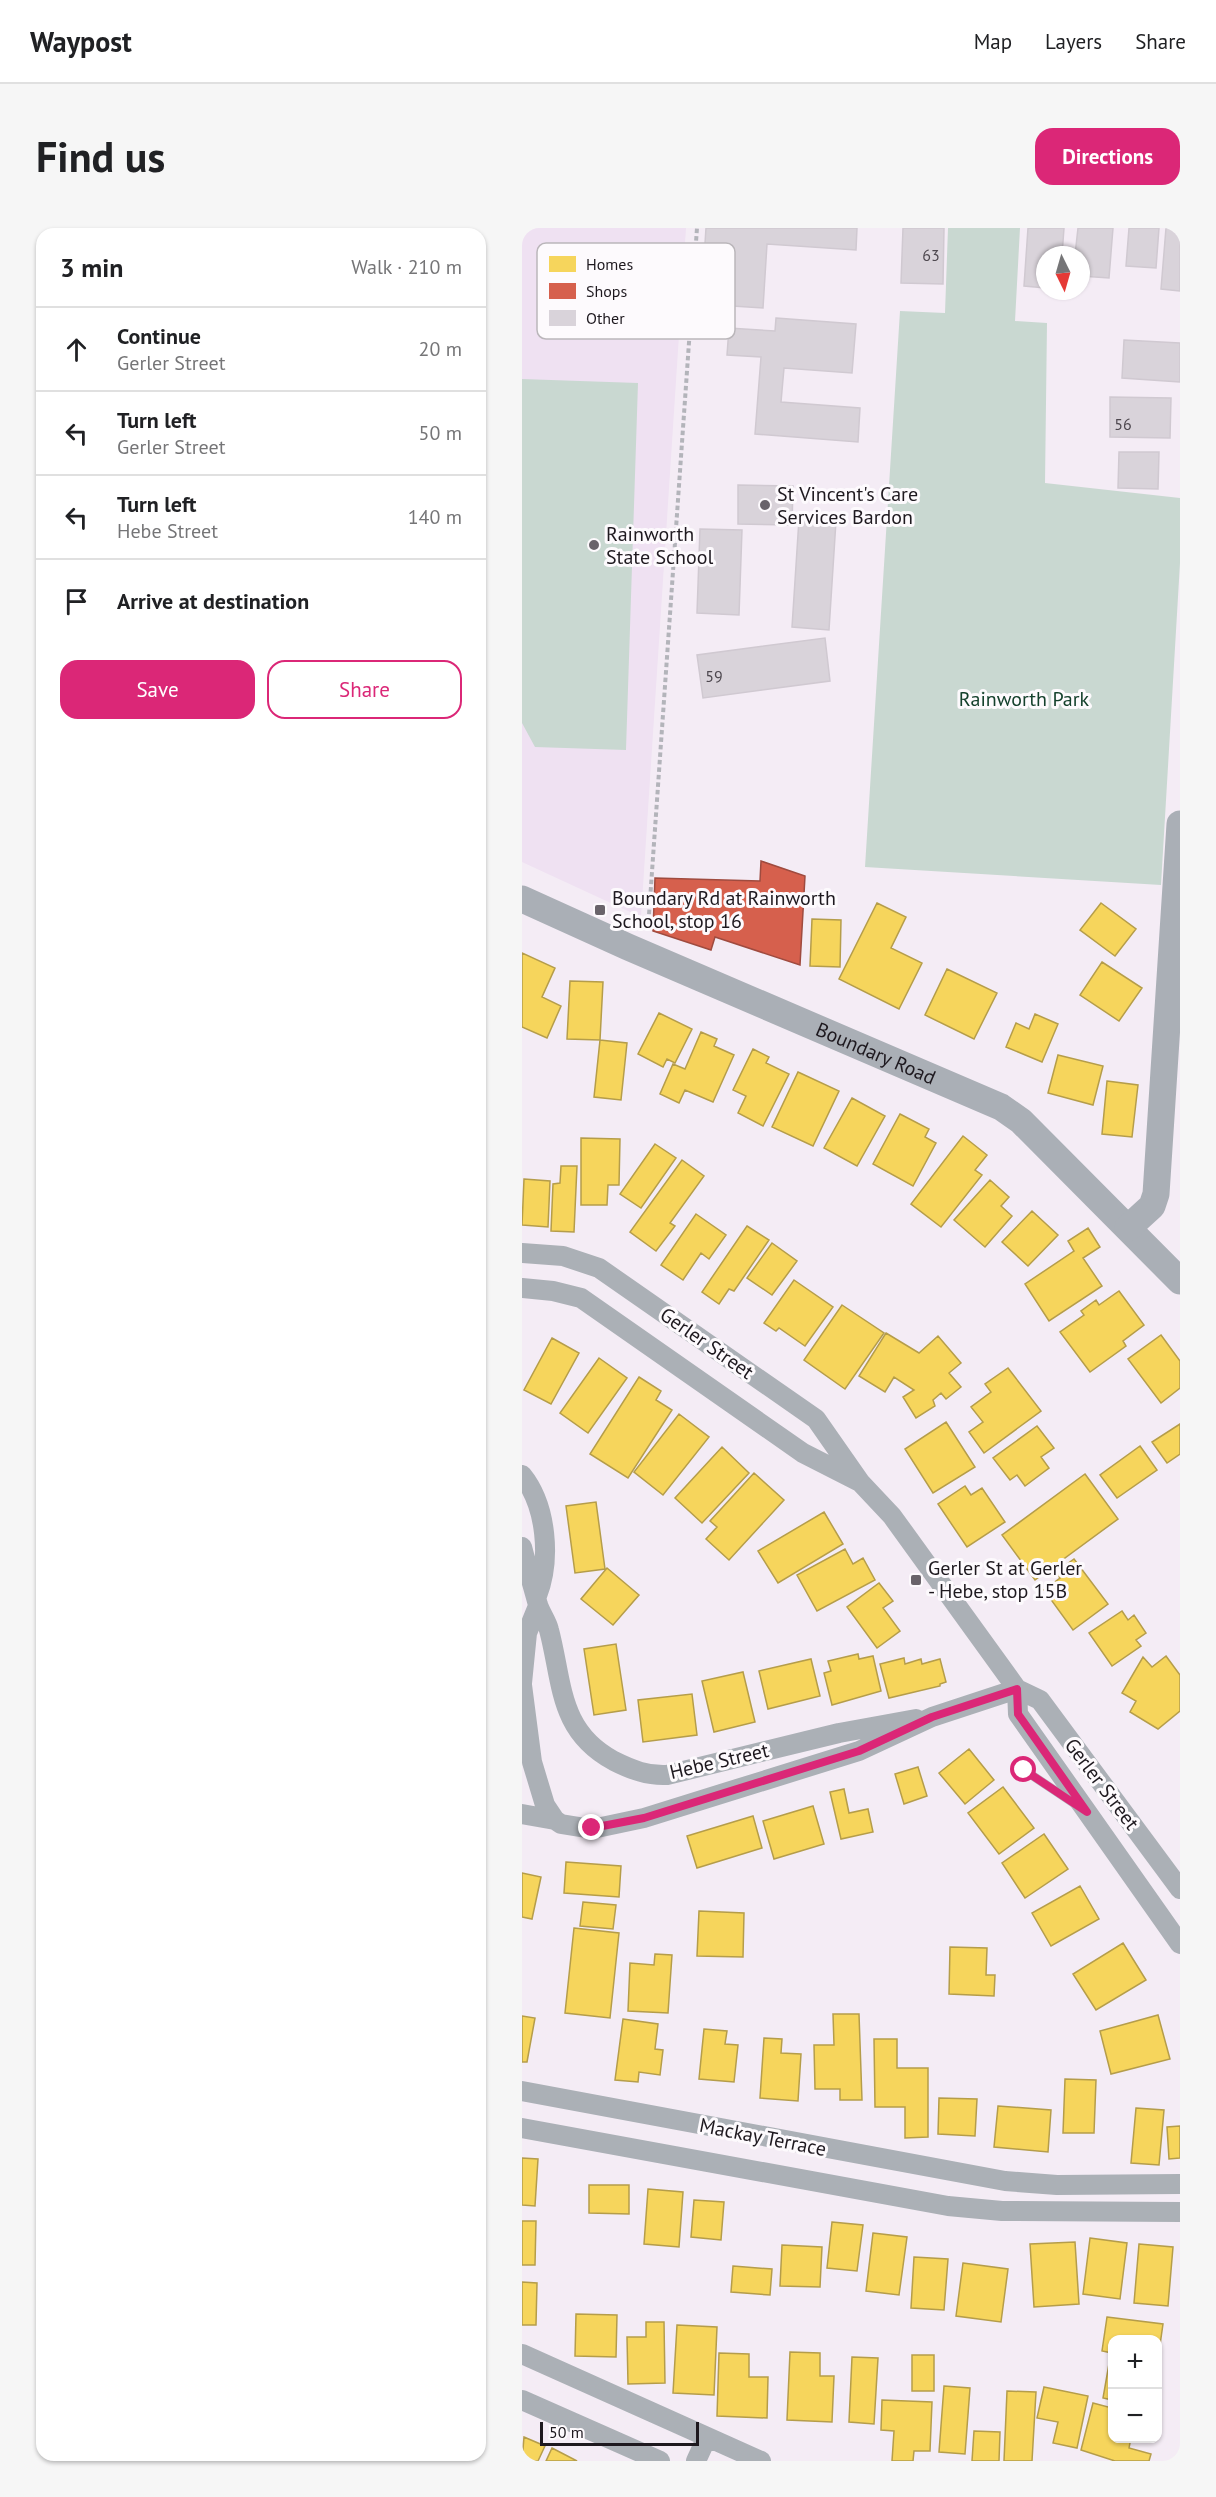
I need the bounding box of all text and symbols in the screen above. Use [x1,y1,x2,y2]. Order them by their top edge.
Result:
text: Waypost [30,23,132,60]
text: Map [974,28,1012,55]
text: Layers [1045,28,1102,55]
text: Share [1135,28,1186,55]
button: Directions [1035,128,1180,185]
text: Find us [36,129,165,184]
legend [537,243,735,339]
house number: 63 [922,245,940,265]
north arrow [1036,246,1090,300]
text: 3 min [60,251,123,284]
text: Walk · 210 m [351,254,462,280]
text: Homes [586,254,633,274]
text: Shops [586,281,627,301]
text: Other [586,308,625,328]
text: Continue [117,322,201,350]
icon: ahead [60,333,93,366]
text: 20 m [419,336,462,362]
text: Gerler Street [117,350,225,376]
text: Turn left [117,406,197,434]
house number: 56 [1114,414,1132,434]
icon: left [60,417,93,450]
text: 50 m [419,420,462,446]
text: Gerler Street [117,434,225,460]
place label: St Vincent's Care Services Bardon [777,481,918,530]
text: Turn left [117,490,197,518]
marker: St Vincent's Care Services Bardon [758,498,772,512]
icon: left [60,501,93,534]
text: 140 m [408,504,462,530]
text: Hebe Street [117,518,218,544]
place label: Rainworth State School [606,521,713,570]
marker: Rainworth State School [587,538,601,552]
icon: arrive [60,585,93,618]
text: Arrive at destination [117,587,309,615]
button: Save [60,660,255,719]
button: Share [267,660,462,719]
house number: 59 [705,666,723,686]
park label: Rainworth Park [959,686,1090,712]
place label: Boundary Rd at Rainworth School, stop 16 [612,885,836,934]
marker: Boundary Rd at Rainworth School, stop 16 [593,903,607,917]
street label: Boundary Road [812,1016,940,1090]
street label: Gerler Street [655,1301,759,1385]
place label: Gerler St at Gerler - Hebe, stop 15B [928,1555,1082,1604]
marker: Gerler St at Gerler - Hebe, stop 15B [909,1573,923,1587]
street label: Gerler Street [1059,1733,1145,1835]
street label: Hebe Street [667,1737,771,1785]
route start [1010,1756,1036,1782]
route end [578,1814,604,1840]
street label: Mackay Terrace [697,2112,829,2162]
map controls [1108,2335,1162,2443]
button: + [1108,2335,1162,2389]
button: − [1108,2389,1162,2443]
scale bar [540,2419,699,2446]
text: 50 m [549,2422,584,2442]

